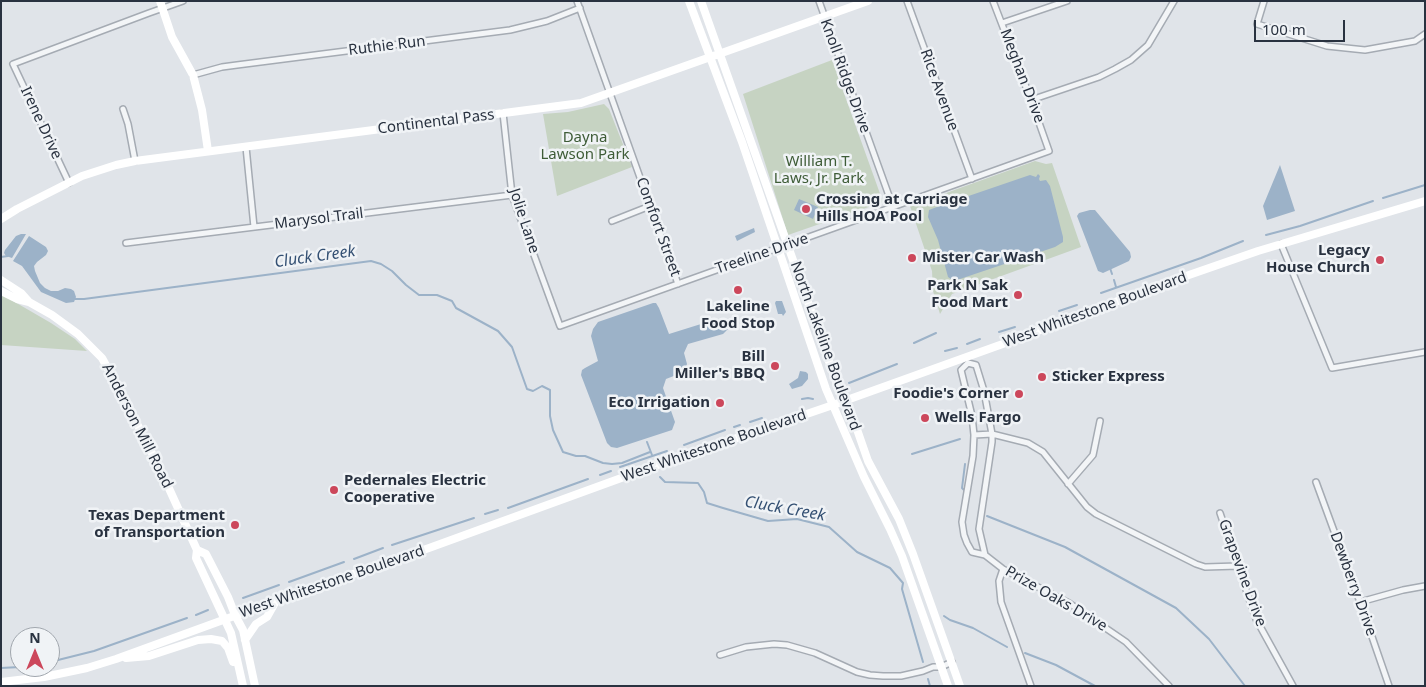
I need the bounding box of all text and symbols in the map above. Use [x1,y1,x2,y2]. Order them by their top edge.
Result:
scale bar [1256,10,1347,42]
street label: Knoll Ridge Drive [816,16,874,136]
text: 100 m [1262,19,1306,39]
street label: Meghan Drive [996,26,1048,126]
street label: Ruthie Run [347,32,427,60]
street label: Rice Avenue [916,47,962,133]
street label: Irene Drive [16,84,66,162]
street label: Continental Pass [377,106,495,138]
park label: Dayna Lawson Park [540,129,630,164]
park label: William T. Laws, Jr. Park [774,153,864,188]
street label: Comfort Street [632,175,684,279]
street label: Jolie Lane [505,186,543,256]
place label: Crossing at Carriage Hills HOA Pool [816,191,967,226]
marker: Crossing at Carriage Hills HOA Pool [800,203,812,215]
street label: Marysol Trail [273,205,365,233]
street label: Treeline Drive [713,230,811,278]
water label: Cluck Creek [273,242,357,272]
place label: Legacy House Church [1266,242,1370,277]
place label: Mister Car Wash [922,249,1044,267]
marker: Mister Car Wash [906,252,918,264]
marker: Legacy House Church [1374,254,1386,266]
street label: North Lakeline Boulevard [786,259,864,433]
street label: West Whitestone Boulevard [1001,268,1189,352]
place label: Park N Sak Food Mart [927,277,1008,312]
marker: Lakeline Food Stop [732,284,744,296]
marker: Park N Sak Food Mart [1012,289,1024,301]
place label: Lakeline Food Stop [701,298,775,333]
place label: Bill Miller's BBQ [674,348,765,383]
marker: Bill Miller's BBQ [769,360,781,372]
street label: Anderson Mill Road [98,361,176,491]
place label: Sticker Express [1052,368,1165,386]
marker: Sticker Express [1036,371,1048,383]
place label: Foodie's Corner [893,385,1009,403]
marker: Foodie's Corner [1013,388,1025,400]
place label: Eco Irrigation [608,394,710,412]
marker: Eco Irrigation [714,397,726,409]
street label: West Whitestone Boulevard [619,406,809,486]
place label: Wells Fargo [935,409,1021,427]
marker: Wells Fargo [919,412,931,424]
place label: Pedernales Electric Cooperative [344,472,486,507]
marker: Pedernales Electric Cooperative [328,484,340,496]
water label: Cluck Creek [743,492,827,526]
place label: Texas Department of Transportation [88,507,225,542]
street label: Grapevine Drive [1214,517,1270,629]
marker: Texas Department of Transportation [229,519,241,531]
street label: Dewberry Drive [1326,529,1380,639]
street label: West Whitestone Boulevard [237,542,427,622]
street label: Prize Oaks Drive [1002,562,1110,636]
north arrow [10,627,60,677]
text: N [29,628,41,647]

